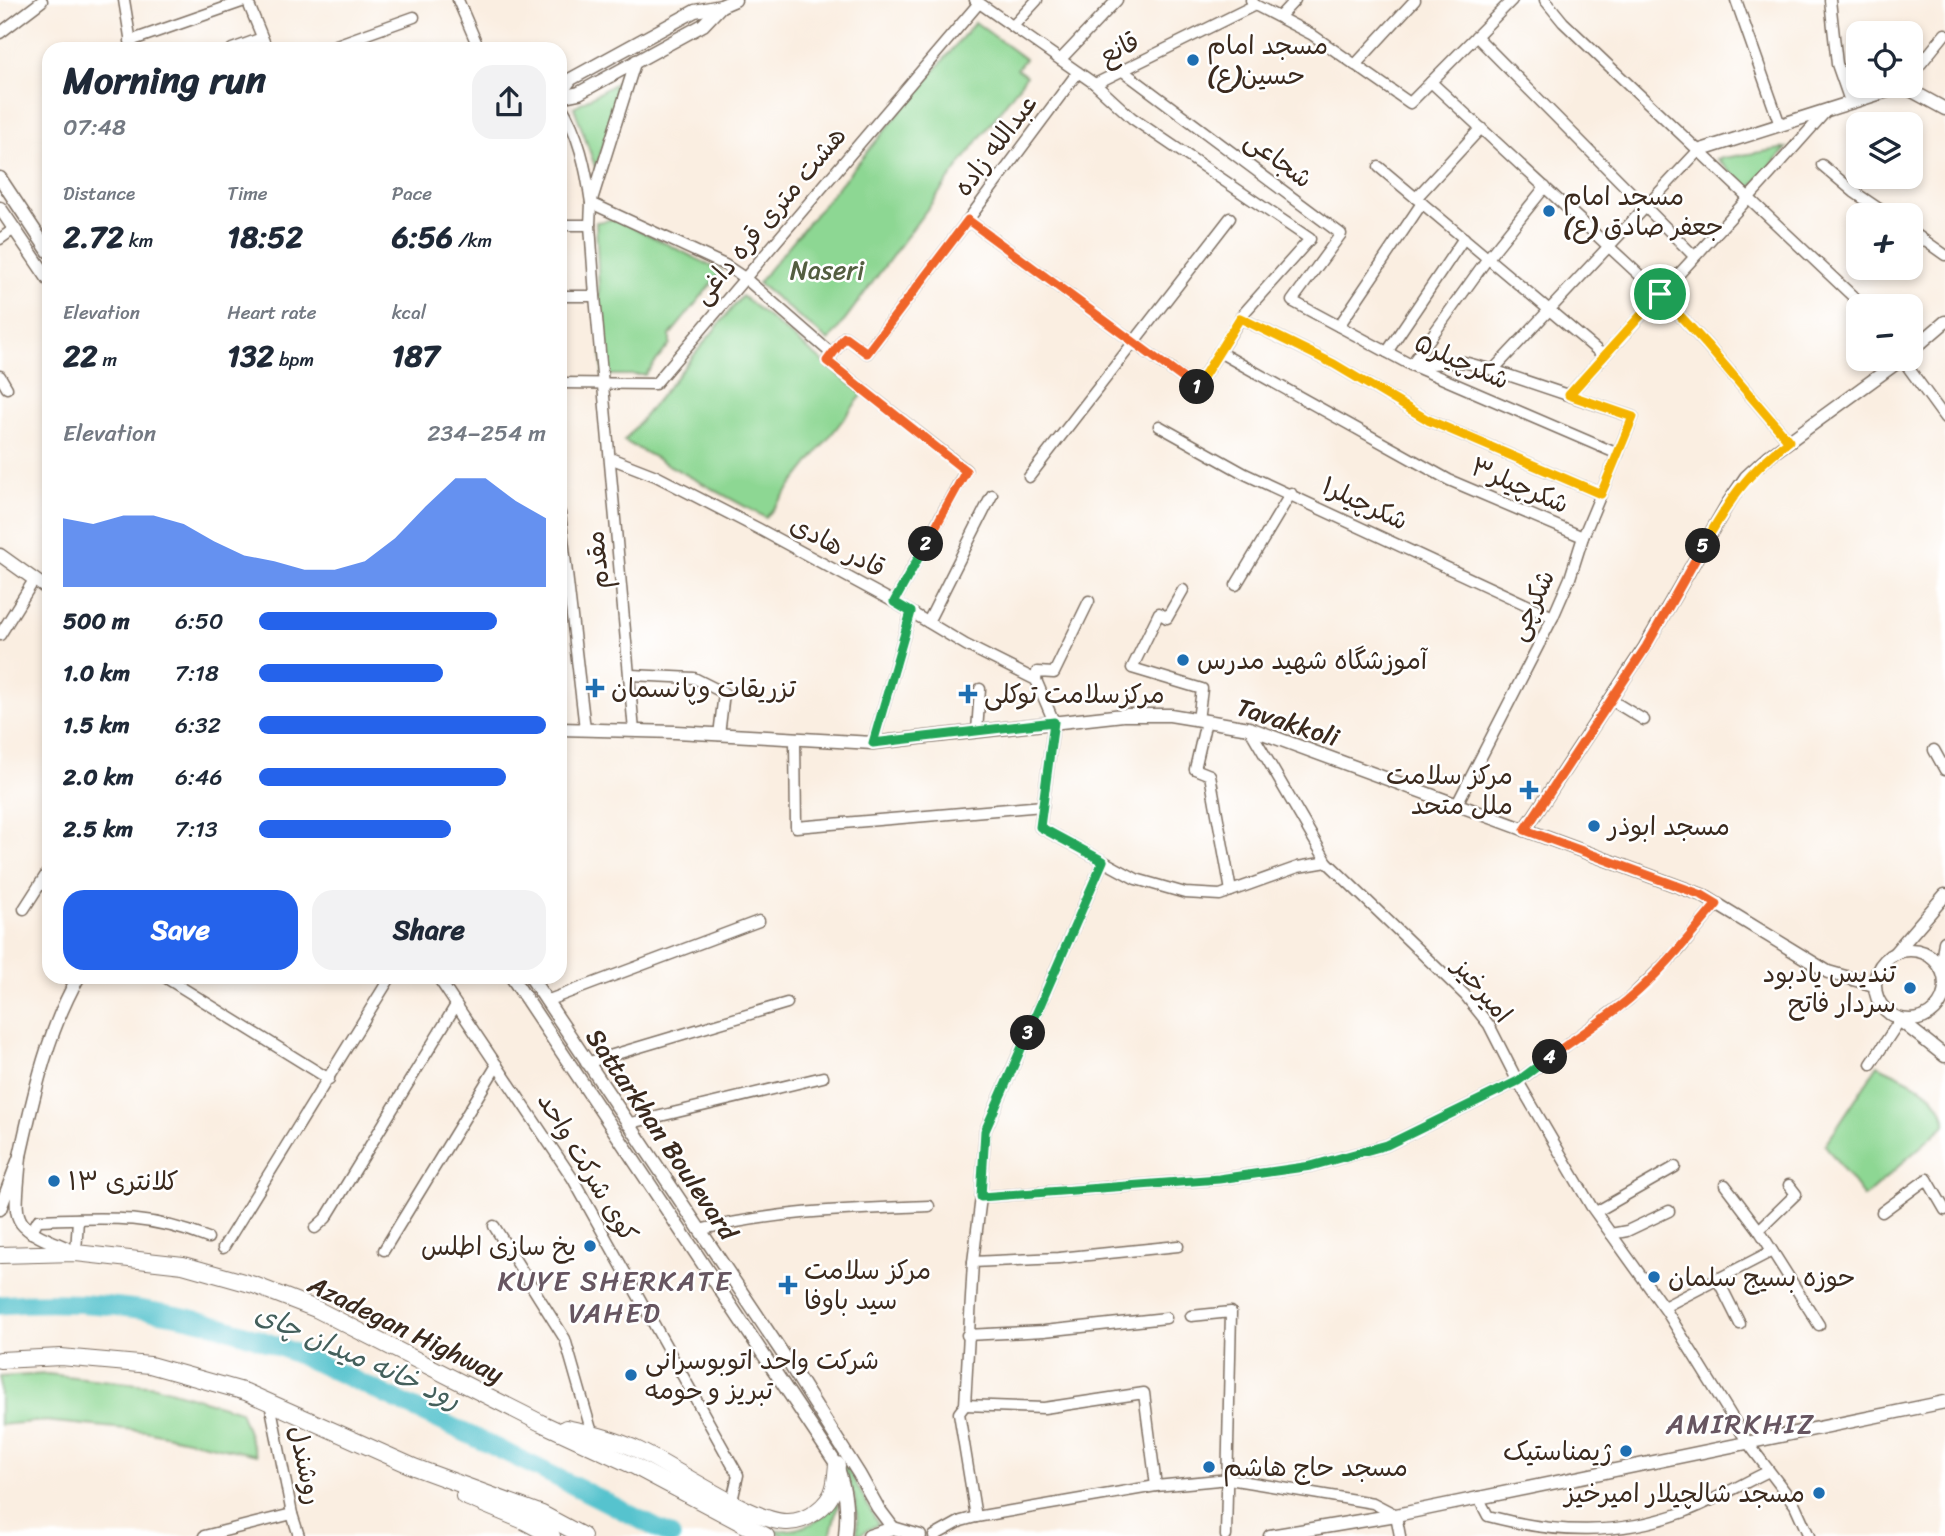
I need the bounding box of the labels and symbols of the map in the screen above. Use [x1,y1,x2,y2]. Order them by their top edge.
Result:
street label: قانع [1091,18,1147,78]
place label: مسجد امام حسین(ع) [1207,22,1328,98]
marker: مسجد امام حسین(ع) [1185,52,1201,68]
street label: عبدالله زاده [941,83,1049,207]
street label: هشت متری قره داغی [680,115,858,315]
street label: شجاعی [1235,118,1323,200]
place label: مسجد امام جعفر صادق (ع) [1563,173,1724,249]
marker: مسجد امام جعفر صادق (ع) [1541,203,1557,219]
park label: Naseri [790,247,865,293]
pin [1630,264,1690,324]
street label: شکرچیلر۵ [1407,320,1517,402]
pin: 1 [1180,370,1214,404]
street label: شکرچیلر۳ [1463,444,1577,526]
street label: شکرچیلر۱ [1314,463,1416,543]
street label: قادر هادی [782,501,894,591]
pin: 2 [908,526,944,562]
street label: مقدم [571,528,623,592]
pin: 5 [1686,528,1720,564]
street label: شکرچی [1494,561,1568,649]
place label: آموزشگاه شهید مدرس [1197,637,1429,683]
marker: آموزشگاه شهید مدرس [1175,652,1191,668]
place label: تزریقات وپانسمان [611,665,796,711]
place label: مرکزسلامت توکلی [984,671,1165,717]
marker: تزریقات وپانسمان [585,678,605,698]
marker: مرکزسلامت توکلی [958,684,978,704]
street label: Tavakkoli [1231,684,1346,760]
place label: مرکز سلامت ملل متحد [1386,752,1513,828]
marker: مرکز سلامت ملل متحد [1519,780,1539,800]
place label: مسجد ابوذر [1606,803,1730,849]
marker: مسجد ابوذر [1586,818,1602,834]
street label: امیرخیز [1440,945,1525,1034]
place label: تندیس یادبود سردار فاتح [1763,950,1896,1026]
marker: تندیس یادبود سردار فاتح [1902,980,1918,996]
pin: 3 [1010,1016,1046,1050]
street label: Sattarkhan Boulevard [573,1018,752,1252]
pin: 4 [1532,1040,1568,1074]
street label: کوی شرکت واحد [525,1083,651,1251]
place label: کلانتری ۱۳ [68,1158,179,1204]
marker: کلانتری ۱۳ [46,1173,62,1189]
place label: یخ سازی اطلس [421,1223,576,1269]
marker: یخ سازی اطلس [582,1238,598,1254]
place label: مرکز سلامت سید باوفا [804,1247,931,1323]
place label: حوزه بسیج سلمان [1668,1254,1856,1300]
district label: KUYE SHERKATE VAHED [498,1256,732,1337]
street label: Azadegan Highway [299,1261,512,1397]
marker: حوزه بسیج سلمان [1646,1269,1662,1285]
marker: مرکز سلامت سید باوفا [778,1275,798,1295]
water label: رود خانه میدان چای [247,1289,469,1424]
place label: شرکت واحد اتوبوسرانی تبریز و حومه [645,1337,879,1413]
marker: شرکت واحد اتوبوسرانی تبریز و حومه [623,1367,639,1383]
district label: AMIRKHIZ [1665,1399,1816,1448]
street label: روشندل [275,1421,337,1509]
place label: ژیمناستیک [1503,1428,1612,1474]
marker: ژیمناستیک [1618,1443,1634,1459]
place label: مسجد حاج هاشم [1223,1444,1408,1490]
marker: مسجد حاج هاشم [1201,1459,1217,1475]
place label: مسجد شالچیلار امیرخیز [1563,1470,1805,1516]
marker: مسجد شالچیلار امیرخیز [1811,1485,1827,1501]

